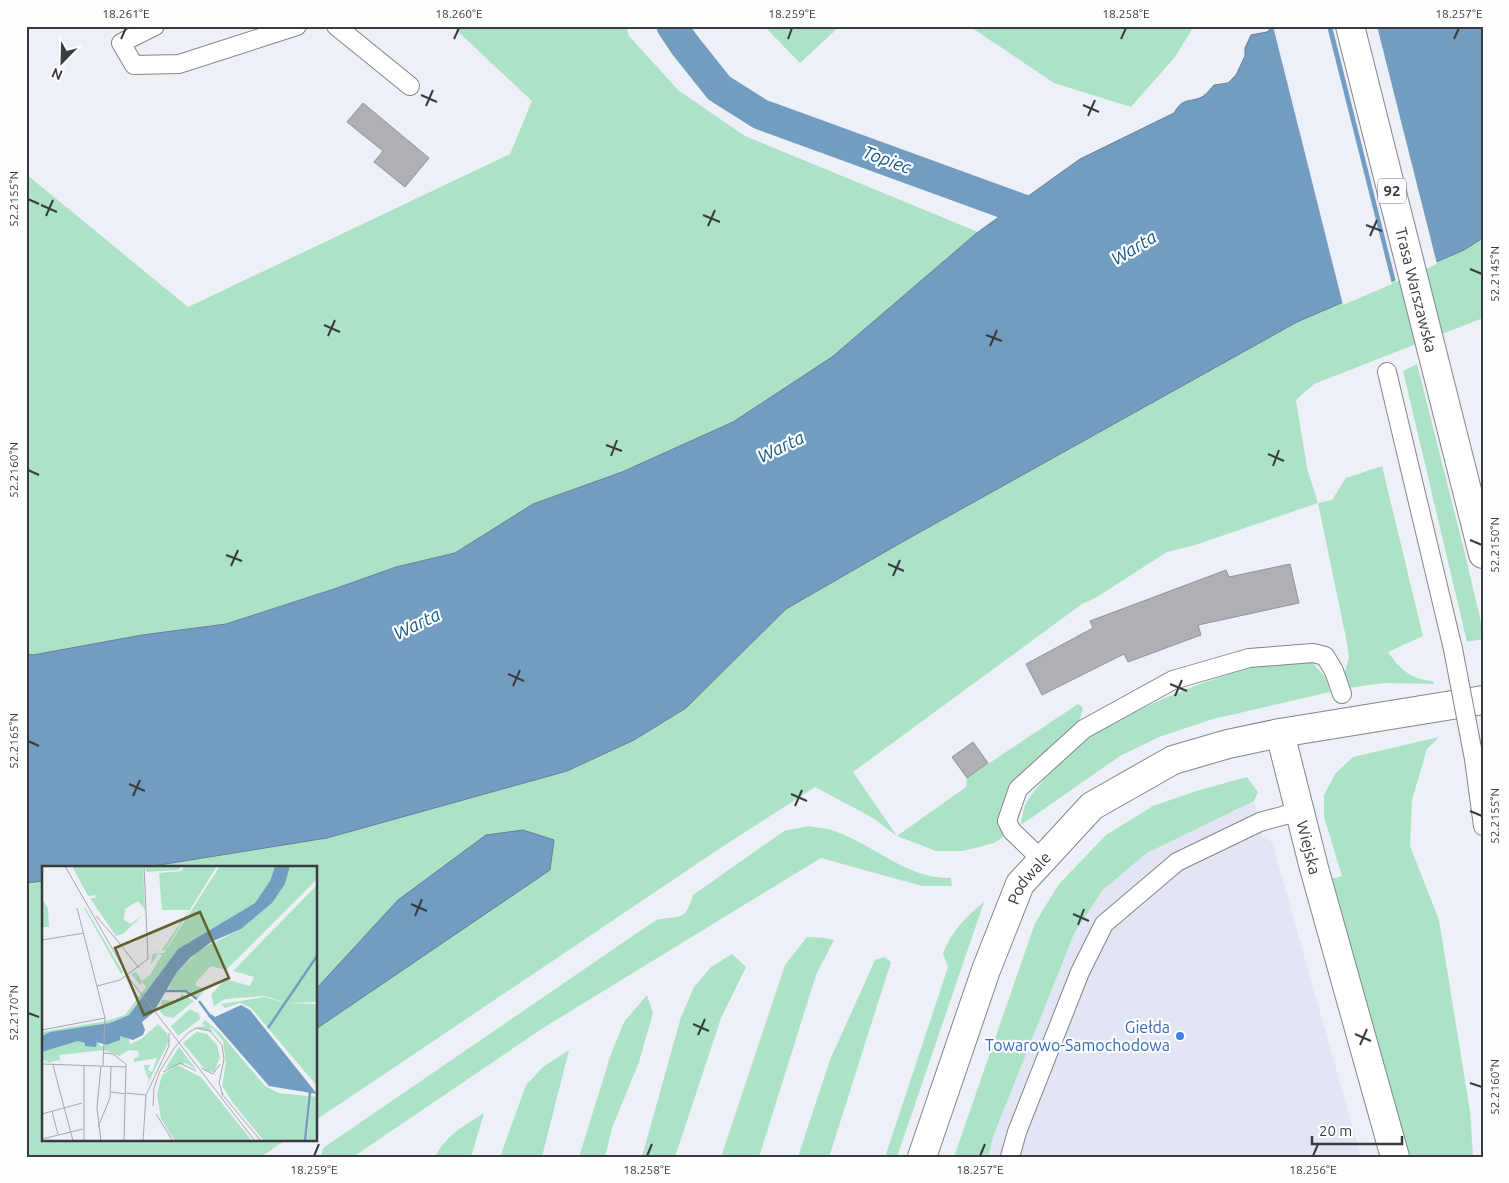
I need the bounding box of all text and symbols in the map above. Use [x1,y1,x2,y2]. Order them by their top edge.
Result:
text: 18.261°E [102,7,150,20]
text: 18.260°E [435,7,483,20]
text: 18.259°E [768,7,816,20]
text: 18.258°E [1102,7,1150,20]
text: 18.257°E [1435,7,1483,20]
north arrow [38,38,88,88]
text: N [49,65,65,83]
water label: Topiec [860,141,915,177]
text: 52.2155°N [7,171,20,227]
road number: 92 [1378,178,1406,204]
street label: Trasa Warszawska [1392,225,1441,354]
water label: Warta [1107,226,1160,268]
text: 52.2145°N [1488,246,1501,302]
water label: Warta [754,426,807,466]
text: 52.2160°N [7,442,20,498]
text: 52.2150°N [1488,517,1501,573]
water label: Warta [390,603,443,643]
text: 52.2165°N [7,713,20,769]
text: 52.2155°N [1488,788,1501,844]
street label: Wiejska [1293,819,1324,876]
street label: Podwale [1004,848,1054,907]
inset map [42,866,318,1140]
text: 52.2170°N [7,985,20,1041]
place label: Giełda Towarowo-Samochodowa [985,1018,1170,1054]
marker: Giełda Towarowo-Samochodowa [1174,1030,1186,1042]
text: 52.2160°N [1488,1059,1501,1115]
scale bar [1312,1113,1402,1145]
text: 20 m [1319,1122,1352,1139]
text: 18.259°E [290,1163,338,1176]
text: 18.258°E [623,1163,671,1176]
text: 18.257°E [956,1163,1004,1176]
text: 18.256°E [1289,1163,1337,1176]

